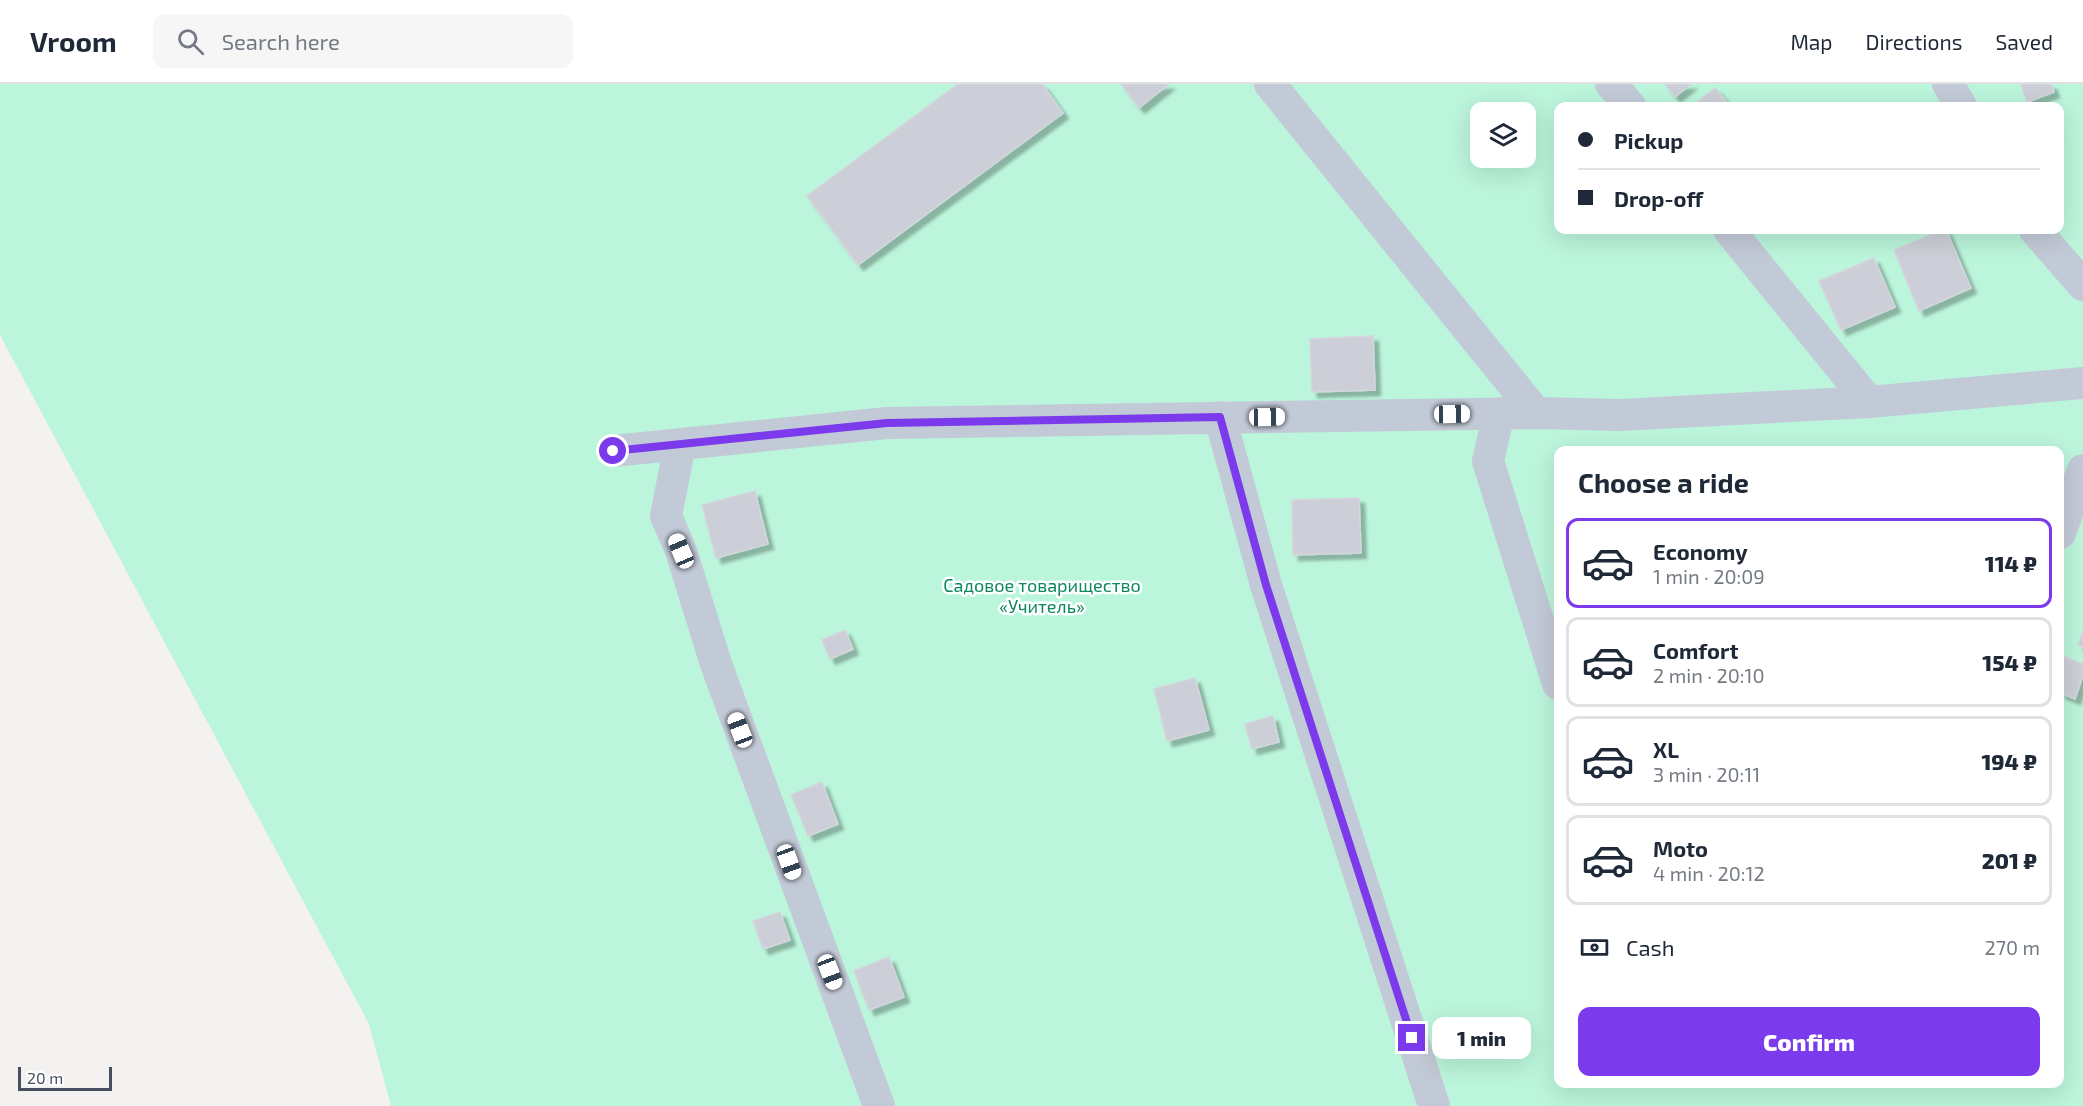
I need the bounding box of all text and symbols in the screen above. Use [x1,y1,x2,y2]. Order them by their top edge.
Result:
search box [153,14,573,68]
text: Vroom [30,24,117,58]
icon: search [174,25,207,58]
text: Search here [222,28,340,54]
text: Map [1790,29,1833,54]
text: Directions [1866,29,1962,54]
text: Saved [1995,29,2053,54]
map controls [1470,102,1536,168]
button: layers [1470,102,1536,168]
text: Pickup [1614,127,1683,153]
text: Drop-off [1614,185,1703,211]
car [1434,405,1470,423]
car [1249,408,1285,426]
route start [599,437,626,464]
text: Choose a ride [1578,466,1749,498]
car [666,531,696,571]
icon: car [1581,536,1635,590]
text: Economy [1653,538,1748,564]
text: 114 ₽ [1985,550,2037,576]
text: 1 min · 20:09 [1653,564,1765,588]
park label: Садовое товарищество «Учитель» [943,574,1141,617]
icon: car [1581,635,1635,689]
text: Comfort [1653,637,1738,663]
text: 154 ₽ [1982,649,2037,675]
text: 2 min · 20:10 [1653,663,1764,687]
car [725,710,755,750]
icon: car [1581,734,1635,788]
text: XL [1653,736,1679,762]
text: 194 ₽ [1981,748,2037,774]
text: 3 min · 20:11 [1653,762,1760,786]
icon: car [1581,833,1635,887]
text: Moto [1653,835,1708,861]
car [774,842,804,882]
text: 201 ₽ [1982,847,2037,873]
text: 4 min · 20:12 [1653,861,1765,885]
icon: cash [1578,931,1611,964]
text: Cash [1626,934,1675,960]
text: 270 m [1984,935,2040,959]
car [815,952,845,992]
button: Confirm [1578,1007,2040,1076]
callout: 1 min [1433,1017,1532,1059]
route end [1398,1024,1425,1051]
text: 1 min [1457,1026,1506,1050]
scale bar [18,1064,112,1092]
text: 20 m [27,1068,63,1087]

